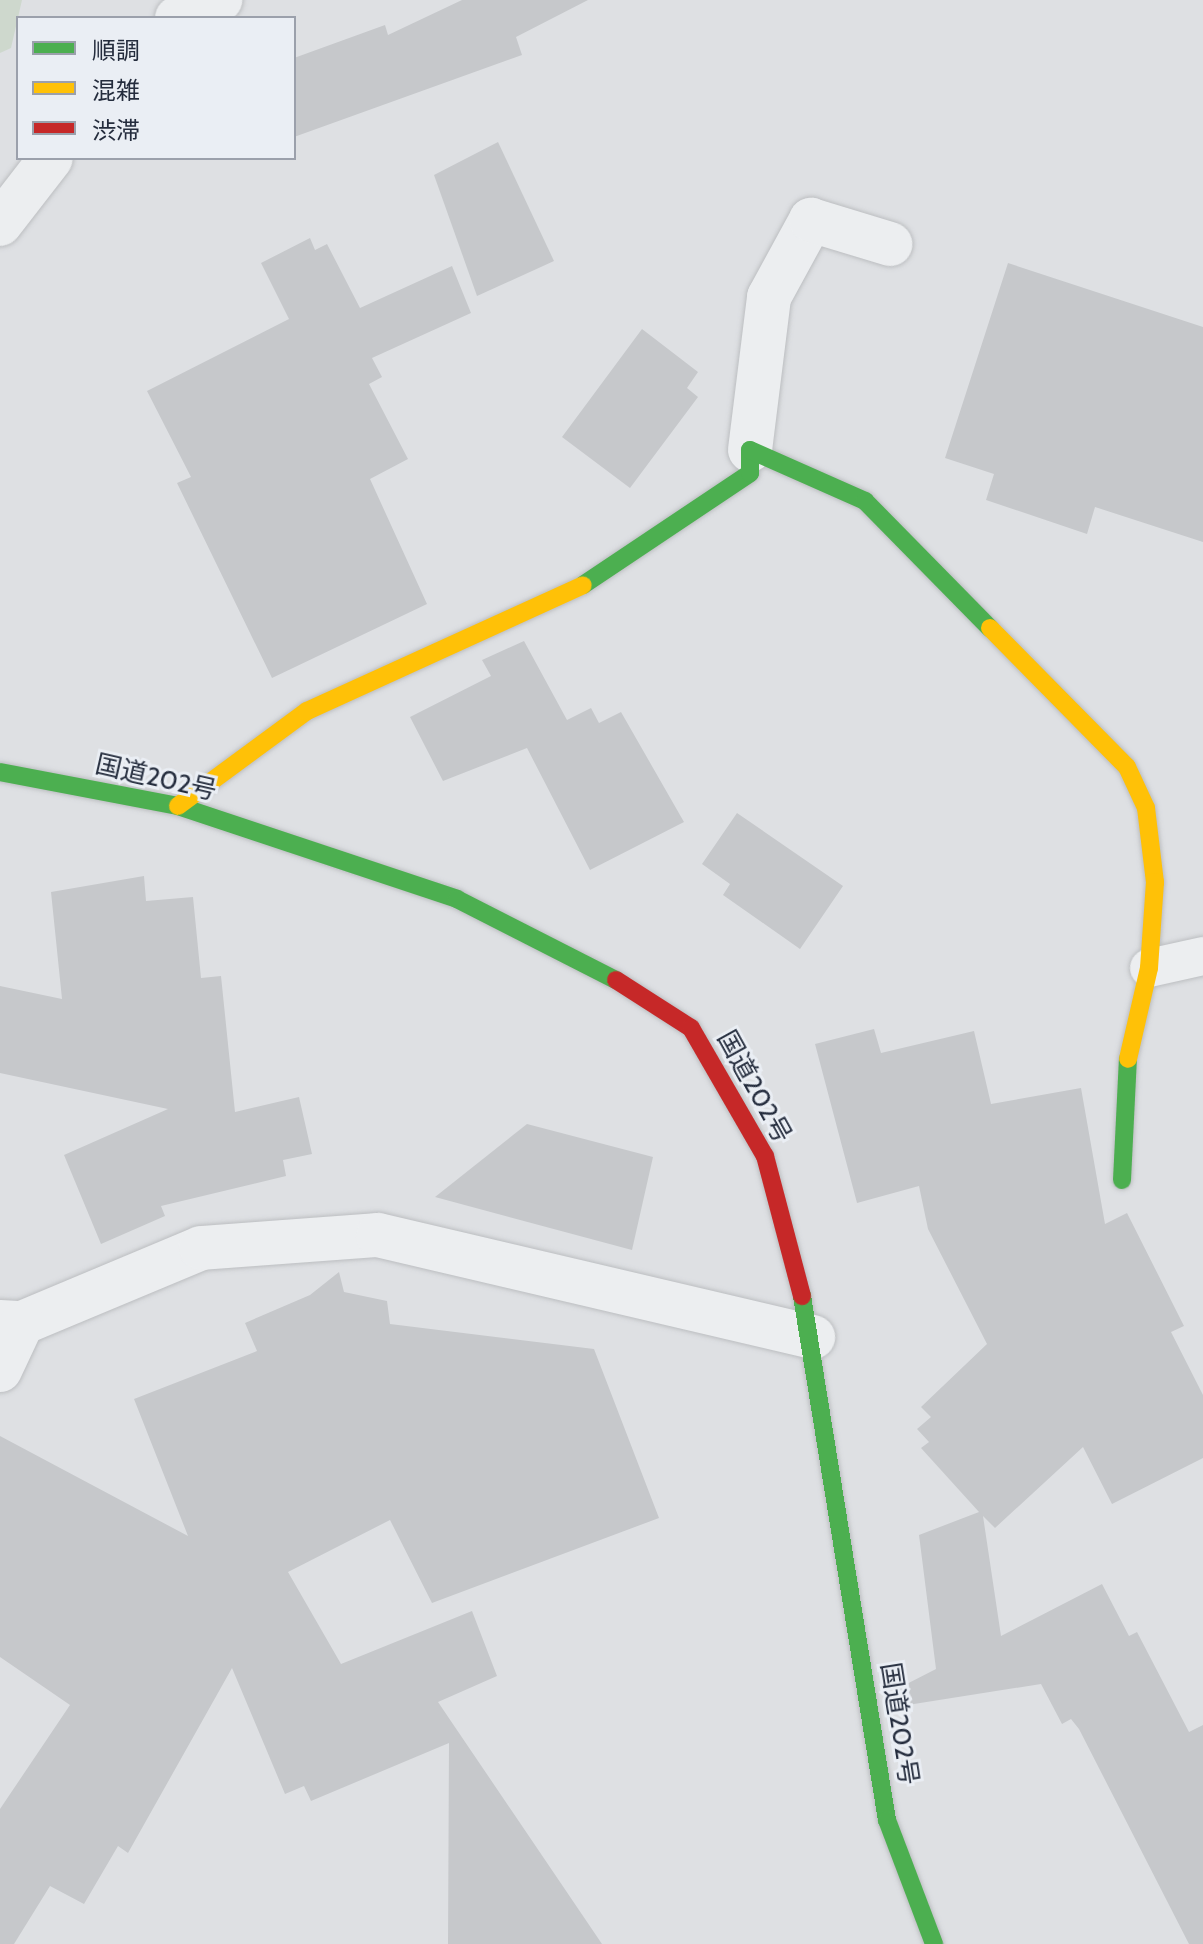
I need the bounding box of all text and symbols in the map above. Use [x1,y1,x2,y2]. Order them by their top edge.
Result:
legend [16,16,296,160]
text: 順調 [92,36,140,65]
text: 混雑 [92,76,140,105]
text: 渋滞 [92,116,140,145]
street label: 国道202号 [92,749,220,807]
street label: 国道202号 [710,1025,798,1149]
street label: 国道202号 [874,1661,924,1787]

